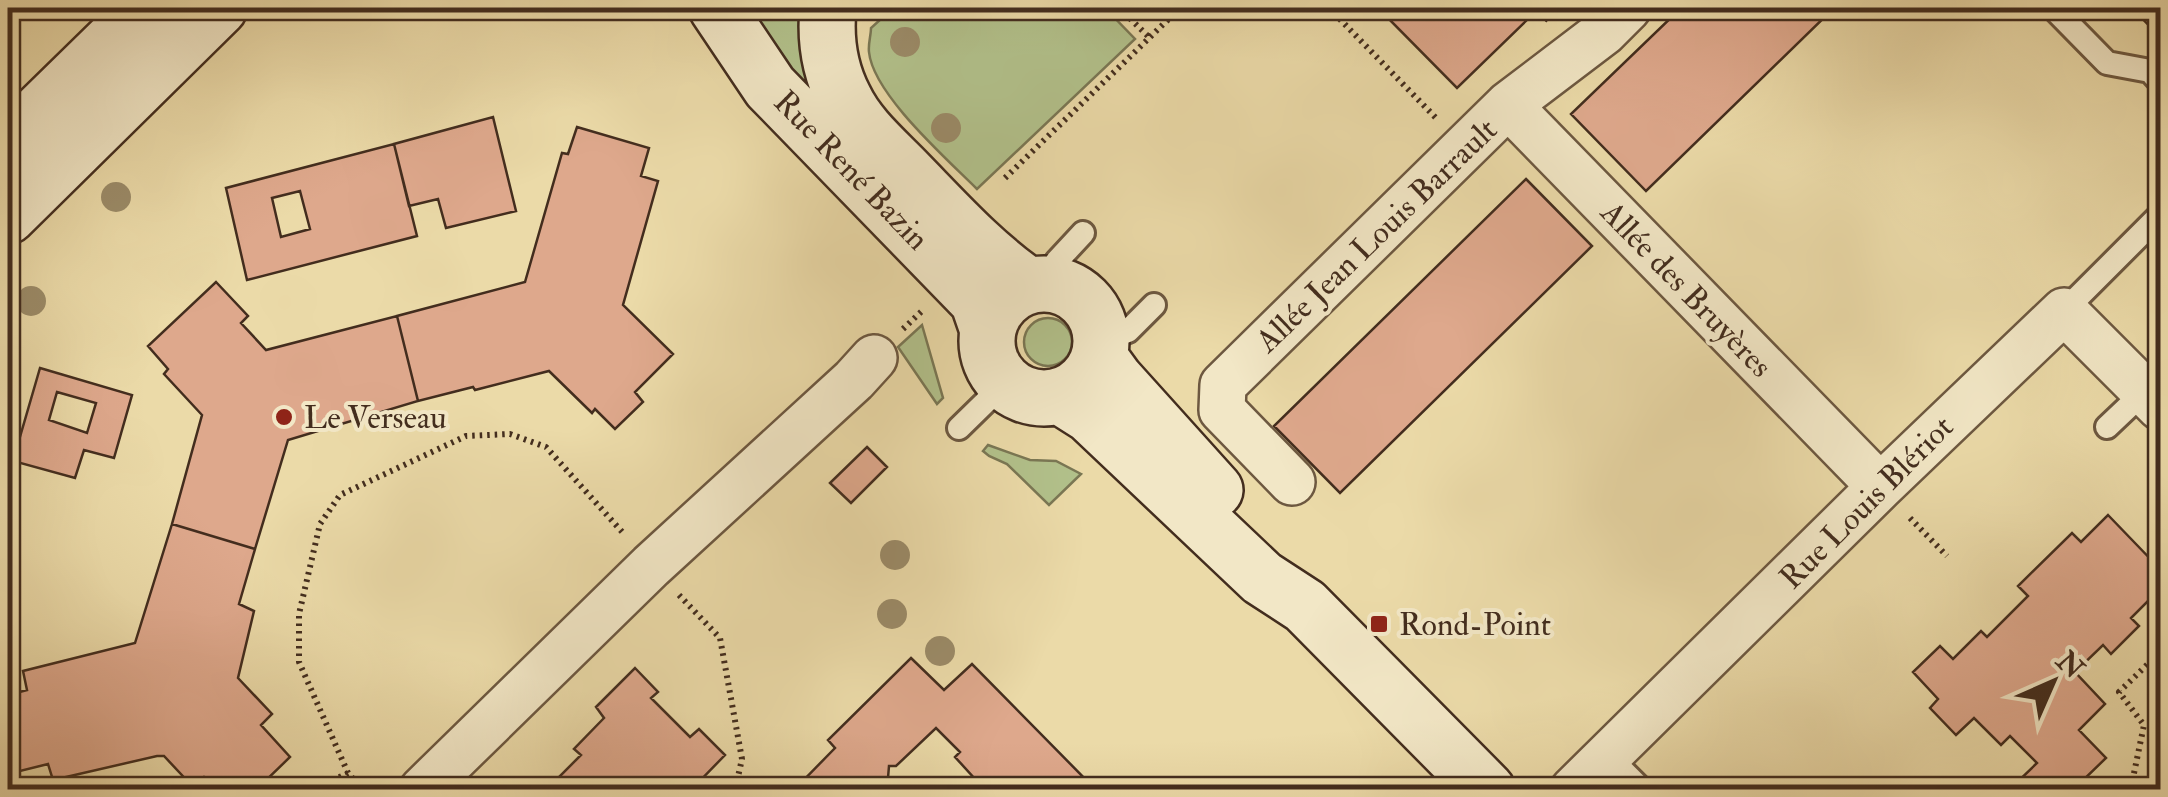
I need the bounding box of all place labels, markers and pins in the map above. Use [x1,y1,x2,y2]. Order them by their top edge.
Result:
place label: Le Verseau [304,398,447,438]
marker: Le Verseau [273,406,295,428]
place label: Rond-Point [1399,605,1551,645]
marker: Rond-Point [1368,613,1390,635]

